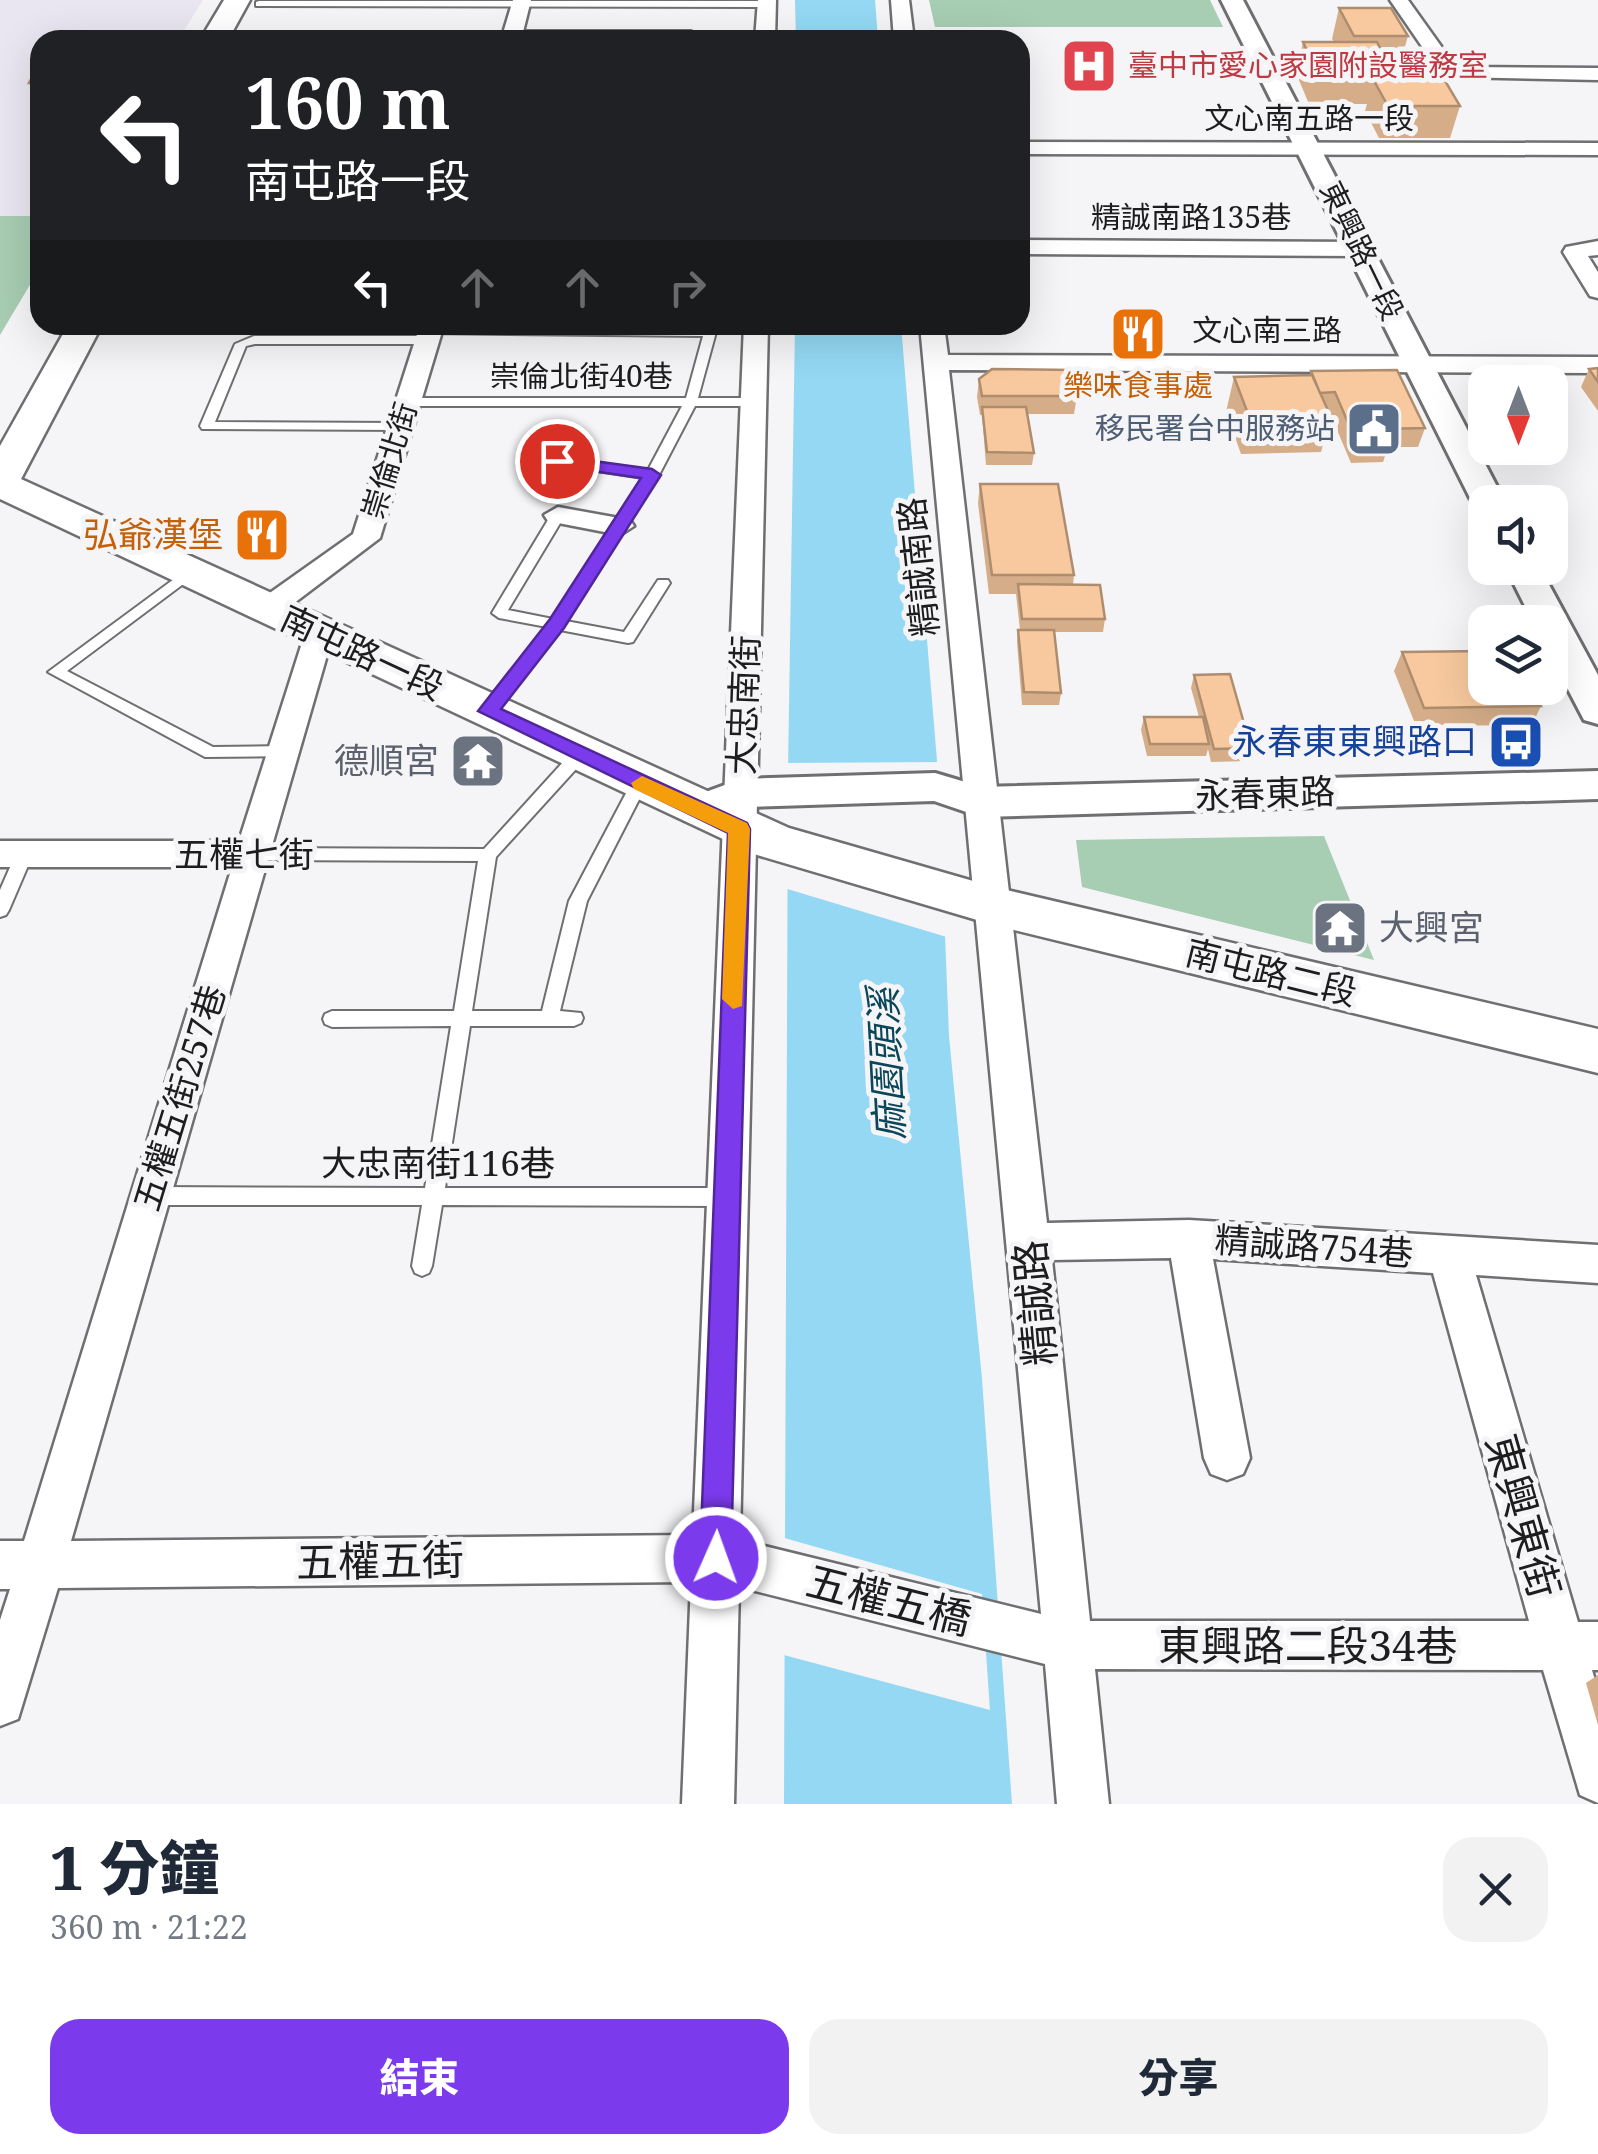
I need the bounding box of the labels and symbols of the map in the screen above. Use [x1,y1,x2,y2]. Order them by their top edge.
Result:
hospital icon: 臺中市愛心家園附設醫務室 [1059,36,1119,96]
place label: 臺中市愛心家園附設醫務室 [1128,44,1488,85]
street label: 文心南五路一段 [1204,97,1414,138]
street label: 東興路一段 [1311,174,1414,327]
street label: 精誠南路135巷 [1091,196,1291,237]
restaurant icon: 樂味食事處 [1108,304,1168,364]
street label: 文心南三路 [1192,309,1342,350]
street label: 崇倫北街40巷 [489,355,673,396]
place label: 樂味食事處 [1063,364,1213,405]
north arrow [1468,365,1568,465]
street label: 崇倫北街 [351,397,426,524]
public building icon: 移民署台中服務站 [1344,399,1404,459]
place label: 移民署台中服務站 [1095,407,1335,448]
pin [515,419,600,504]
street label: 精誠南路 [887,495,948,639]
restaurant icon: 弘爺漢堡 [232,505,292,565]
place label: 弘爺漢堡 [83,510,223,557]
street label: 南屯路一段 [273,593,452,710]
street label: 大忠南街 [717,634,768,776]
bus stop icon: 永春東東興路口 [1486,712,1546,772]
place label: 永春東東興路口 [1232,717,1477,764]
temple icon: 德順宮 [448,731,508,791]
place label: 德順宮 [334,736,439,783]
street label: 永春東路 [1194,767,1336,818]
street label: 五權七街 [174,830,314,877]
temple icon: 大興宮 [1310,898,1370,958]
place label: 大興宮 [1379,903,1484,950]
street label: 南屯路二段 [1181,928,1362,1016]
street label: 五權五街257巷 [122,979,235,1216]
water label: 麻園頭溪 [855,982,915,1141]
street label: 大忠南街116巷 [321,1139,555,1186]
street label: 精誠路754巷 [1213,1215,1415,1276]
street label: 精誠路 [1000,1238,1067,1368]
street label: 東興東街 [1474,1427,1575,1604]
position arrow [664,1506,768,1610]
street label: 五權五街 [295,1530,464,1589]
street label: 五權五橋 [801,1551,978,1647]
street label: 東興路二段34巷 [1159,1616,1457,1673]

